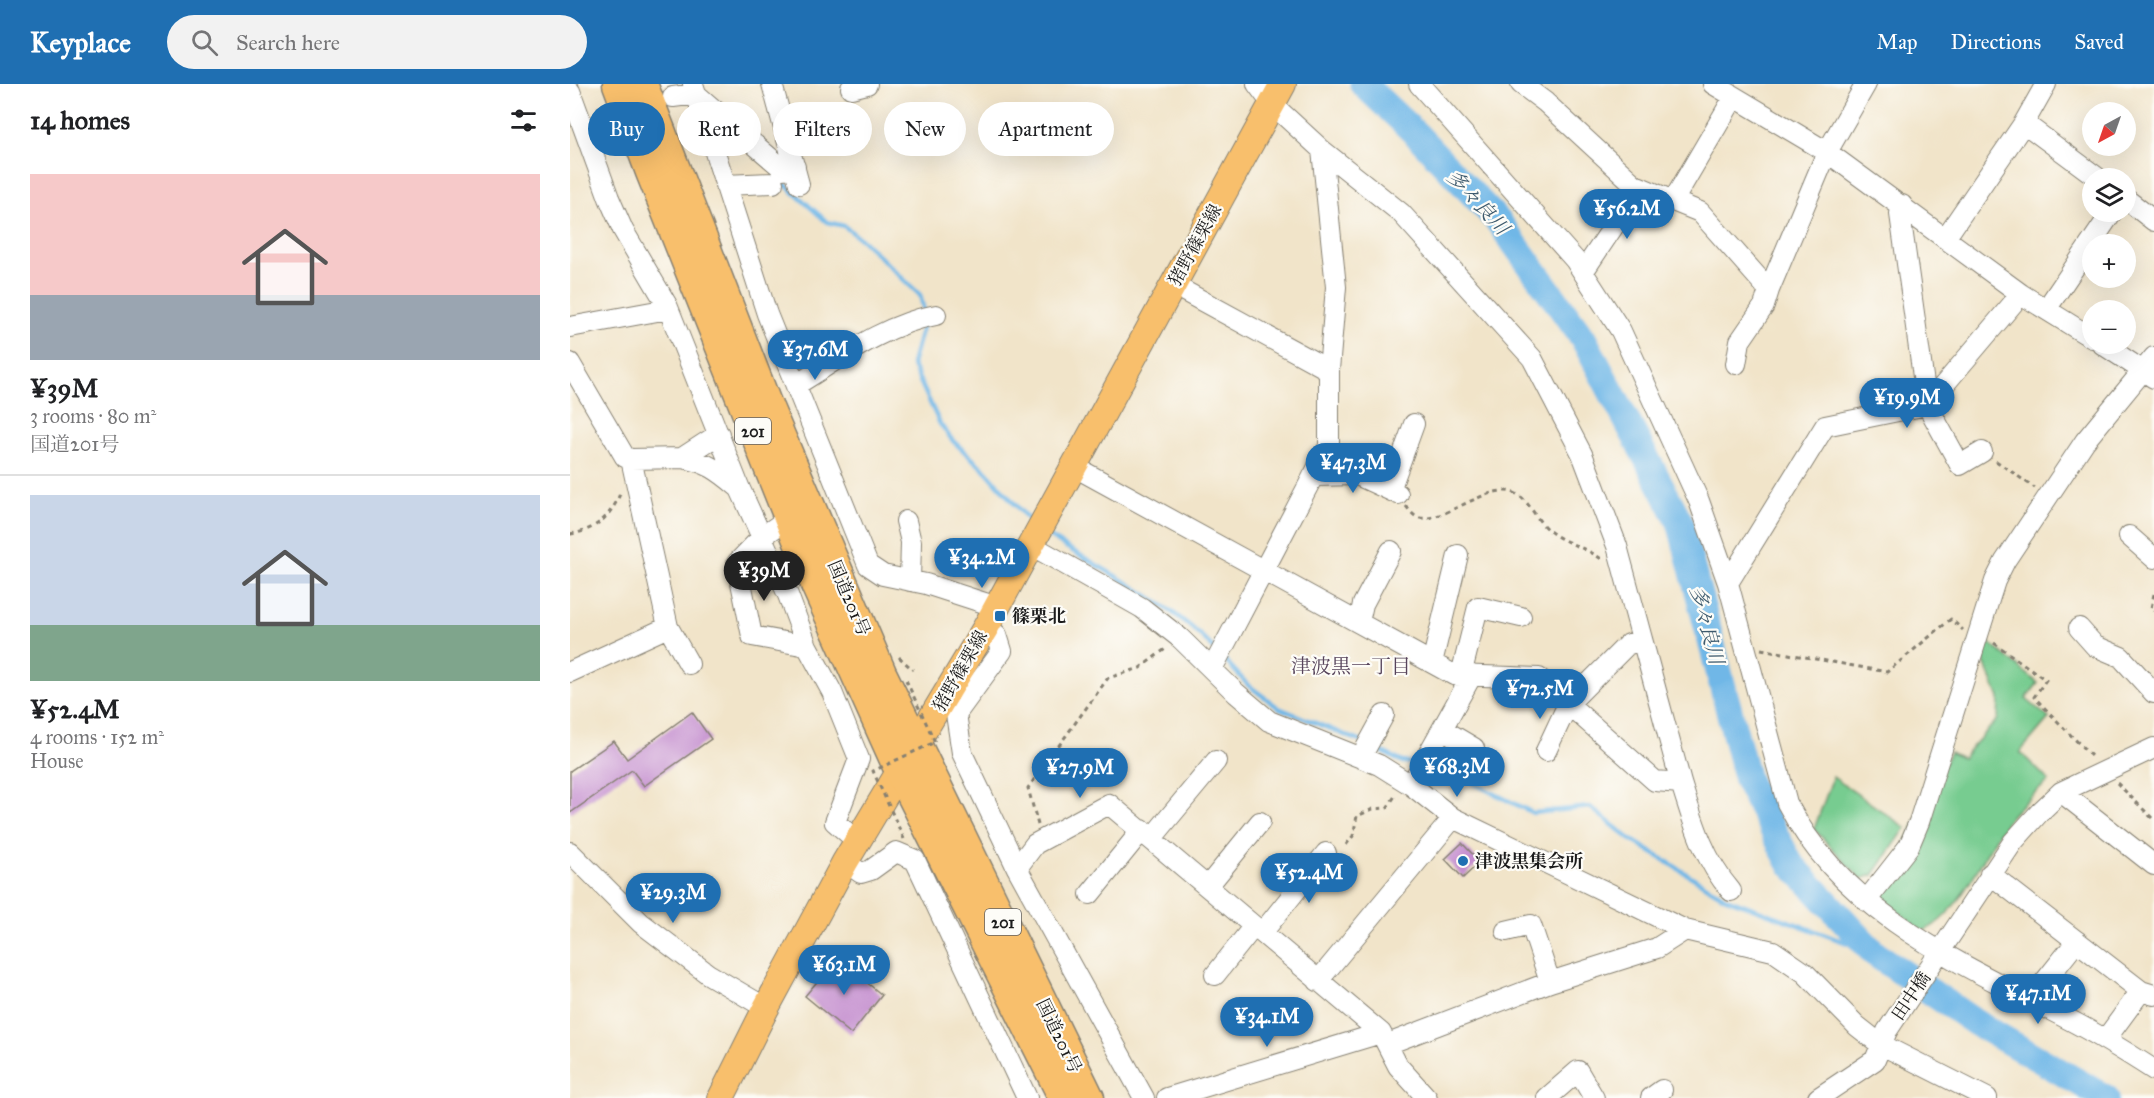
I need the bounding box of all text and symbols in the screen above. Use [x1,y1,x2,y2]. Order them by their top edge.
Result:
search box [167,15,587,69]
text: Keyplace [30,25,131,60]
icon: search [188,26,221,59]
text: Search here [236,29,340,56]
text: Map [1877,29,1918,55]
text: Directions [1951,29,2041,55]
text: Saved [2074,29,2124,55]
chip: Buy [588,102,665,156]
chip: Rent [677,102,761,156]
chip: Filters [773,102,872,156]
chip: New [884,102,966,156]
chip: Apartment [978,102,1114,156]
north arrow [2082,102,2136,156]
map controls [2082,102,2136,354]
text: 14 homes [30,104,130,136]
icon: filters [507,104,540,137]
water label: 多々良川 [1442,165,1515,241]
button: layers [2082,168,2136,222]
pin: ¥56.2M [1578,189,1676,240]
text: ¥56.2M [1593,196,1661,220]
street label: 猪野篠栗線 [1164,200,1226,290]
icon: home [231,213,339,321]
button: + [2082,234,2136,288]
button: − [2082,300,2136,354]
pin: ¥37.6M [766,330,864,381]
text: ¥37.6M [782,337,848,361]
text: ¥39M [30,372,98,404]
pin: ¥19.9M [1858,378,1956,429]
text: ¥19.9M [1873,385,1941,409]
text: 3 rooms · 80 m² [30,404,156,428]
road number: 201 [735,418,771,444]
text: 国道201号 [30,432,119,456]
pin: ¥47.3M [1304,443,1402,494]
text: ¥47.3M [1320,450,1386,474]
icon: home [231,534,339,642]
pin: ¥34.2M [933,538,1031,589]
text: ¥34.2M [948,545,1016,569]
pin: ¥39M [728,551,800,602]
street label: 国道201号 [823,557,875,639]
text: ¥39M [738,558,790,582]
water label: 多々良川 [1685,583,1729,669]
place label: 篠栗北 [1012,605,1066,627]
marker: 篠栗北 [993,609,1007,623]
street label: 猪野篠栗線 [928,627,992,715]
district label: 津波黒一丁目 [1291,654,1411,678]
pin: ¥72.5M [1491,669,1589,720]
text: ¥72.5M [1506,676,1574,700]
text: ¥52.4M [30,693,119,725]
text: 4 rooms · 152 m² [30,725,164,749]
pin: ¥68.3M [1408,747,1506,798]
pin: ¥27.9M [1031,748,1129,799]
text: House [30,749,84,773]
text: ¥68.3M [1424,754,1490,778]
text: ¥27.9M [1046,755,1114,779]
place label: 津波黒集会所 [1475,850,1583,872]
pin: ¥52.4M [1260,853,1358,904]
marker: 津波黒集会所 [1456,854,1470,868]
text: ¥52.4M [1275,860,1343,884]
pin: ¥29.3M [624,873,722,924]
text: ¥29.3M [640,880,706,904]
road number: 201 [985,909,1021,935]
pin: ¥63.1M [795,945,893,996]
text: ¥63.1M [812,952,876,976]
street label: 田中橋 [1887,967,1935,1025]
pin: ¥47.1M [1989,974,2087,1025]
text: ¥47.1M [2005,981,2071,1005]
street label: 国道201号 [1032,995,1086,1077]
pin: ¥34.1M [1218,997,1316,1048]
text: ¥34.1M [1234,1004,1300,1028]

